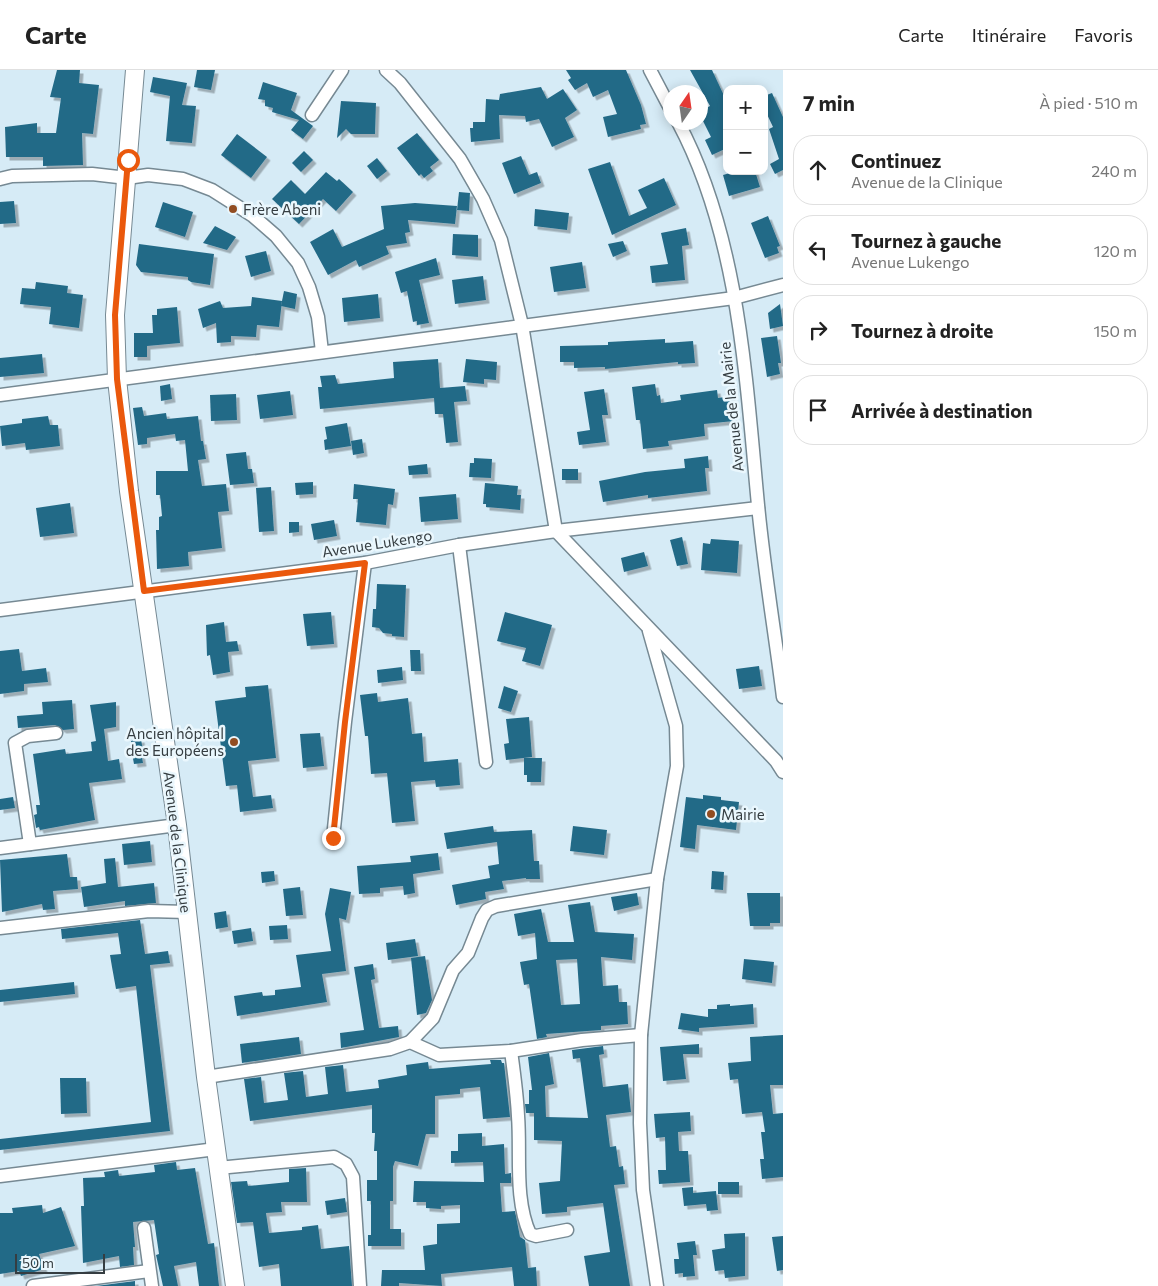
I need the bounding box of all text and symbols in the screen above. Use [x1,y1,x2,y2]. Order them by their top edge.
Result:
text: Carte [25,20,87,49]
text: Carte [898,24,944,46]
text: Itinéraire [972,24,1046,46]
text: Favoris [1074,24,1133,46]
north arrow [663,85,708,130]
map controls [723,85,768,175]
button: + [723,85,768,130]
text: 7 min [803,90,855,115]
text: À pied · 510 m [1039,93,1138,112]
button: − [723,130,768,175]
route start [117,149,140,172]
text: Continuez [851,149,941,172]
icon: ahead [804,156,832,184]
text: 240 m [1091,161,1137,180]
text: Avenue de la Clinique [851,172,1003,191]
place label: Frère Abeni [243,200,321,218]
marker: Frère Abeni [227,203,239,215]
text: Tournez à gauche [851,229,1001,252]
icon: left [804,236,832,264]
text: 120 m [1094,241,1137,260]
text: Avenue Lukengo [851,252,969,271]
icon: right [804,316,832,344]
text: Tournez à droite [851,319,993,342]
text: 150 m [1094,321,1137,340]
street label: Avenue de la Mairie [715,341,747,473]
icon: arrive [804,396,832,424]
text: Arrivée à destination [851,399,1033,422]
street label: Avenue Lukengo [321,525,433,561]
place label: Ancien hôpital des Européens [126,724,224,759]
marker: Ancien hôpital des Européens [228,736,240,748]
street label: Avenue de la Clinique [160,770,196,914]
place label: Mairie [721,805,765,823]
marker: Mairie [705,808,717,820]
route end [322,827,345,850]
scale bar [15,1251,105,1274]
text: 50 m [22,1254,54,1271]

